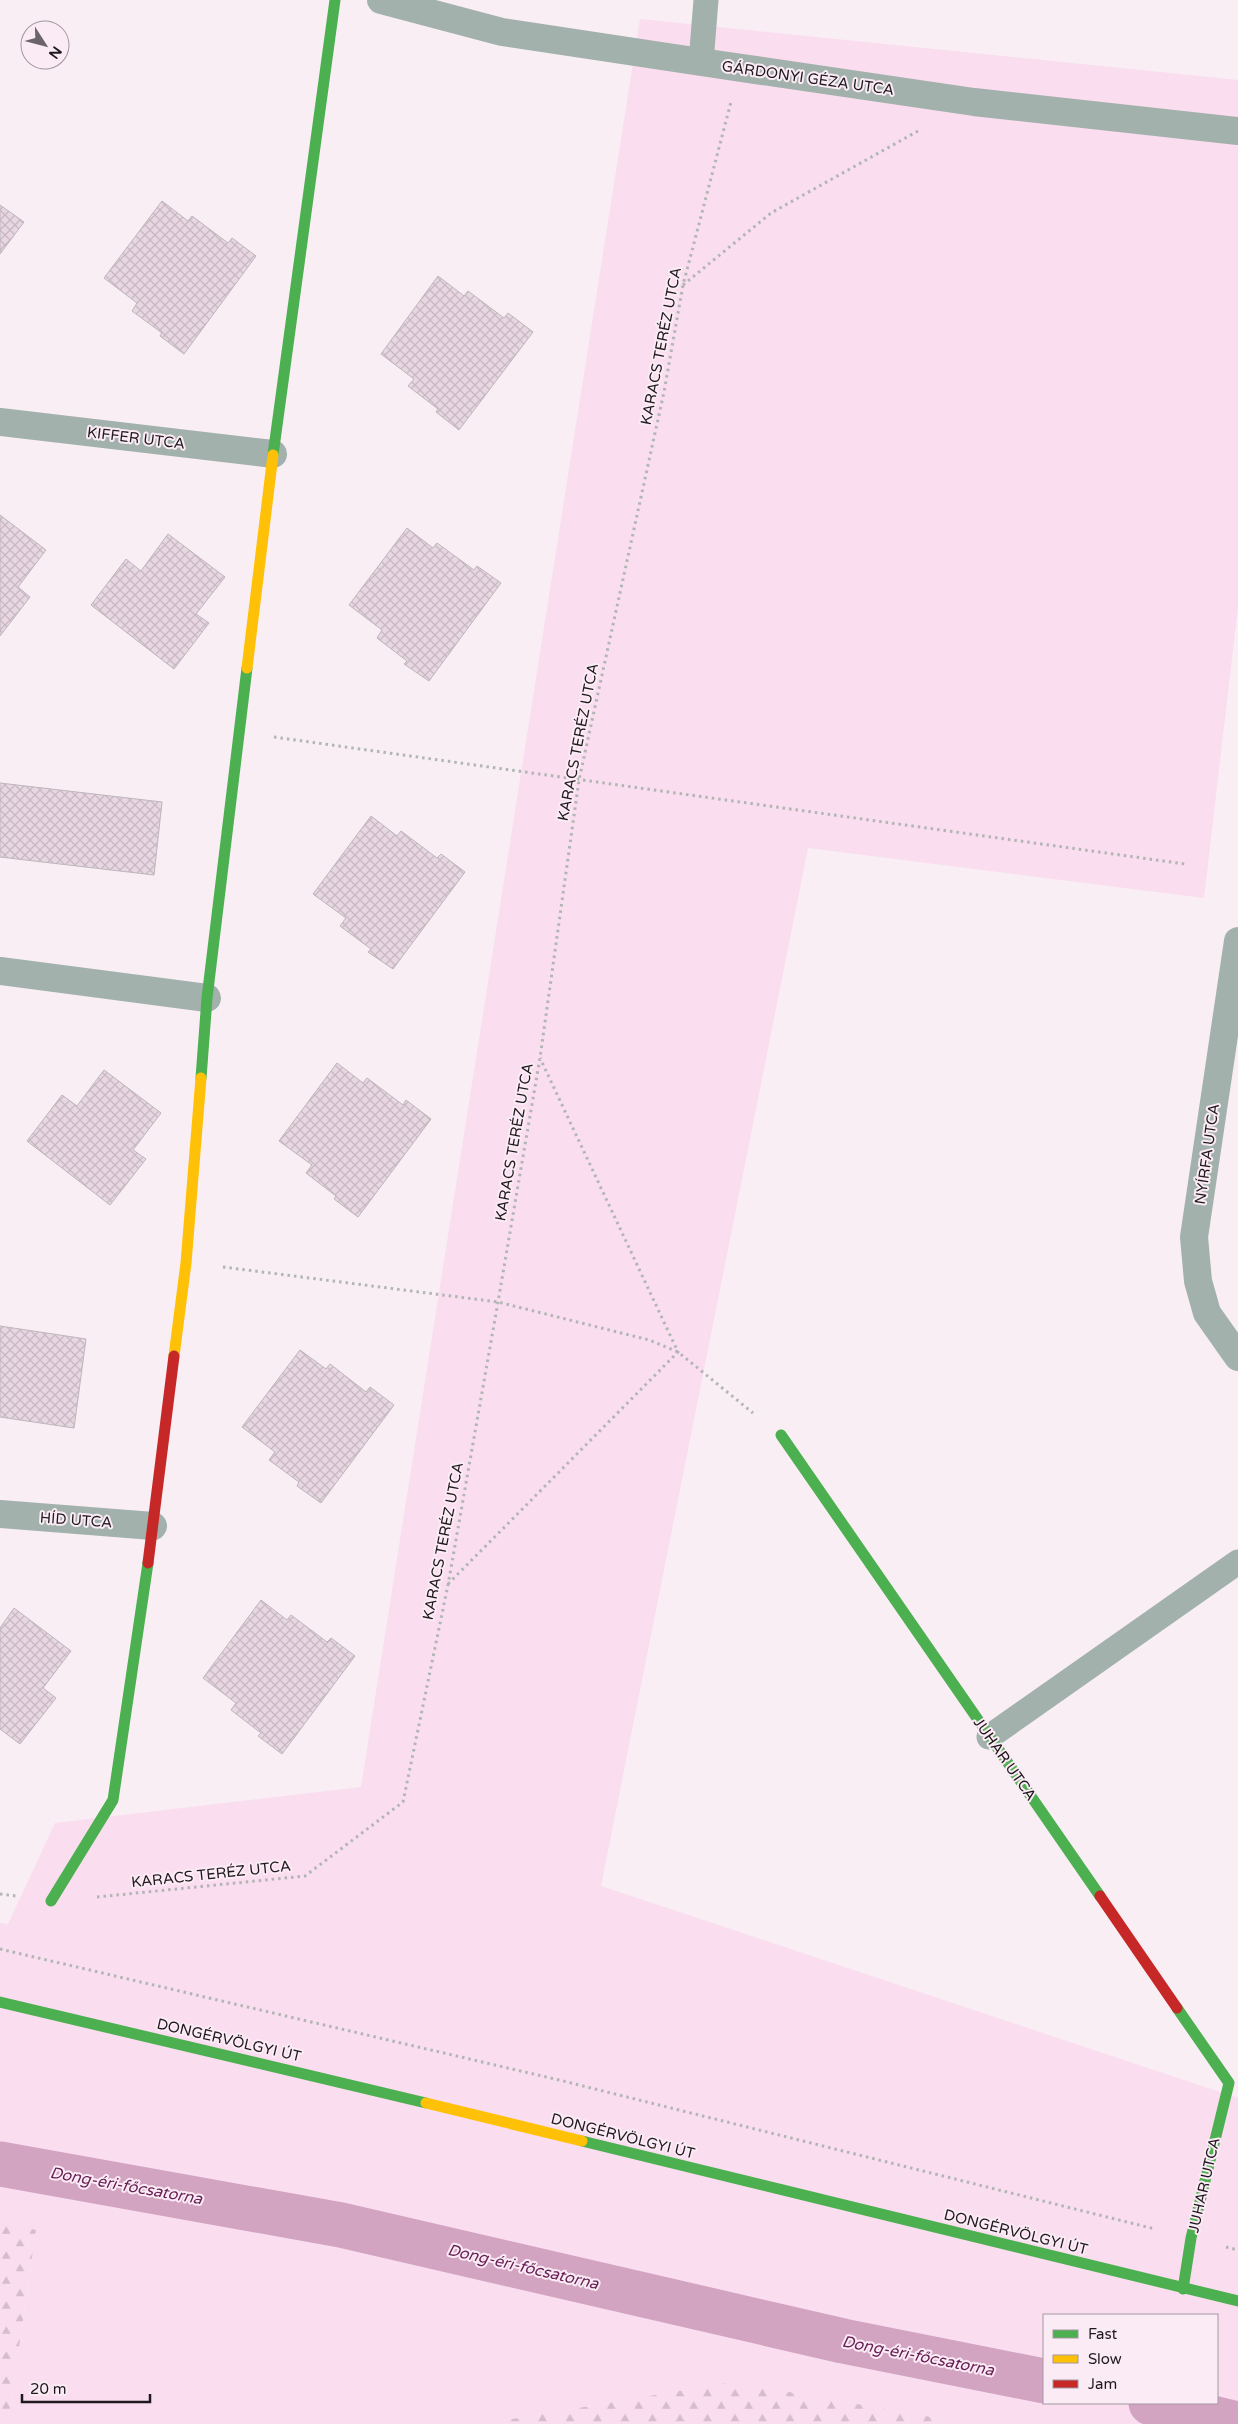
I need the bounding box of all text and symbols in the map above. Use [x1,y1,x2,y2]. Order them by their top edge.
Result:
north arrow [20,20,70,70]
text: N [45,43,65,62]
street label: GÁRDONYI GÉZA UTCA [721,57,895,99]
street label: KARACS TERÉZ UTCA [637,266,685,426]
street label: KIFFER UTCA [86,423,186,453]
street label: KARACS TERÉZ UTCA [554,662,602,822]
street label: KARACS TERÉZ UTCA [491,1061,537,1223]
street label: NYÍRFA UTCA [1191,1102,1223,1206]
street label: KARACS TERÉZ UTCA [419,1461,467,1621]
street label: HÍD UTCA [39,1508,113,1532]
street label: JUHAR UTCA [970,1714,1040,1804]
street label: KARACS TERÉZ UTCA [130,1857,292,1891]
street label: DONGÉRVÖLGYI ÚT [155,2015,303,2065]
street label: DONGÉRVÖLGYI ÚT [549,2109,697,2163]
street label: JUHAR UTCA [1184,2136,1224,2234]
water label: Dong-éri-főcsatorna [48,2163,205,2209]
street label: DONGÉRVÖLGYI ÚT [942,2205,1090,2259]
water label: Dong-éri-főcsatorna [446,2240,601,2294]
legend [1043,2314,1218,2404]
text: Fast [1088,2325,1118,2343]
water label: Dong-éri-főcsatorna [840,2331,997,2381]
text: Slow [1088,2350,1122,2368]
scale bar [22,2372,150,2404]
text: Jam [1088,2375,1117,2393]
text: 20 m [30,2380,67,2398]

